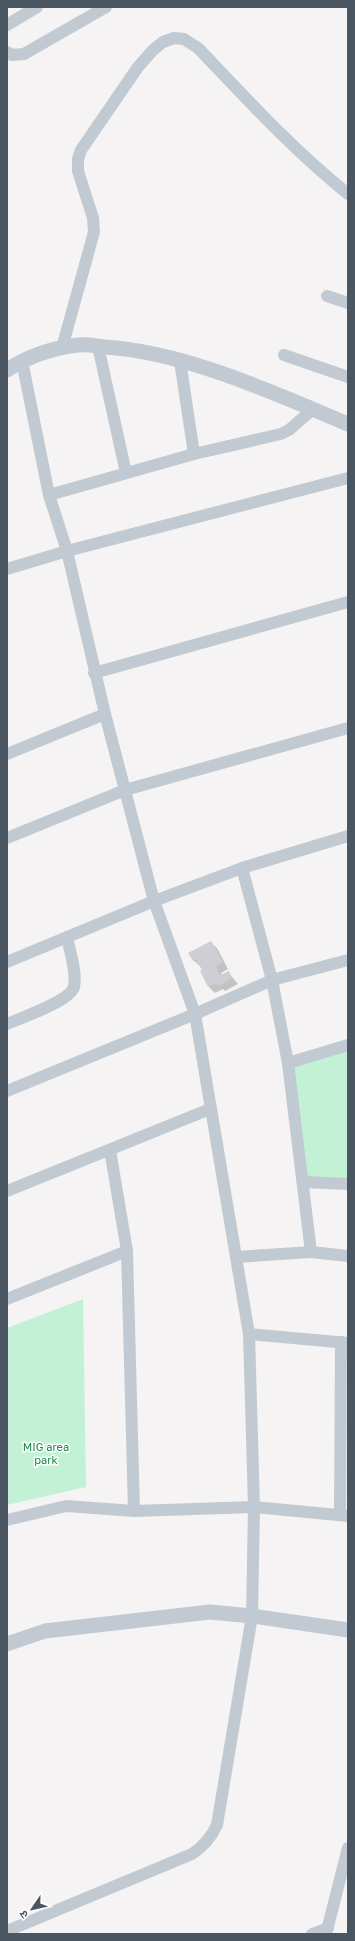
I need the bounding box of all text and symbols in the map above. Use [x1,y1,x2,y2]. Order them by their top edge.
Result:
park label: MIG area park [23,1440,69,1466]
north arrow [12,1889,52,1929]
text: उ [16,1908,30,1921]

